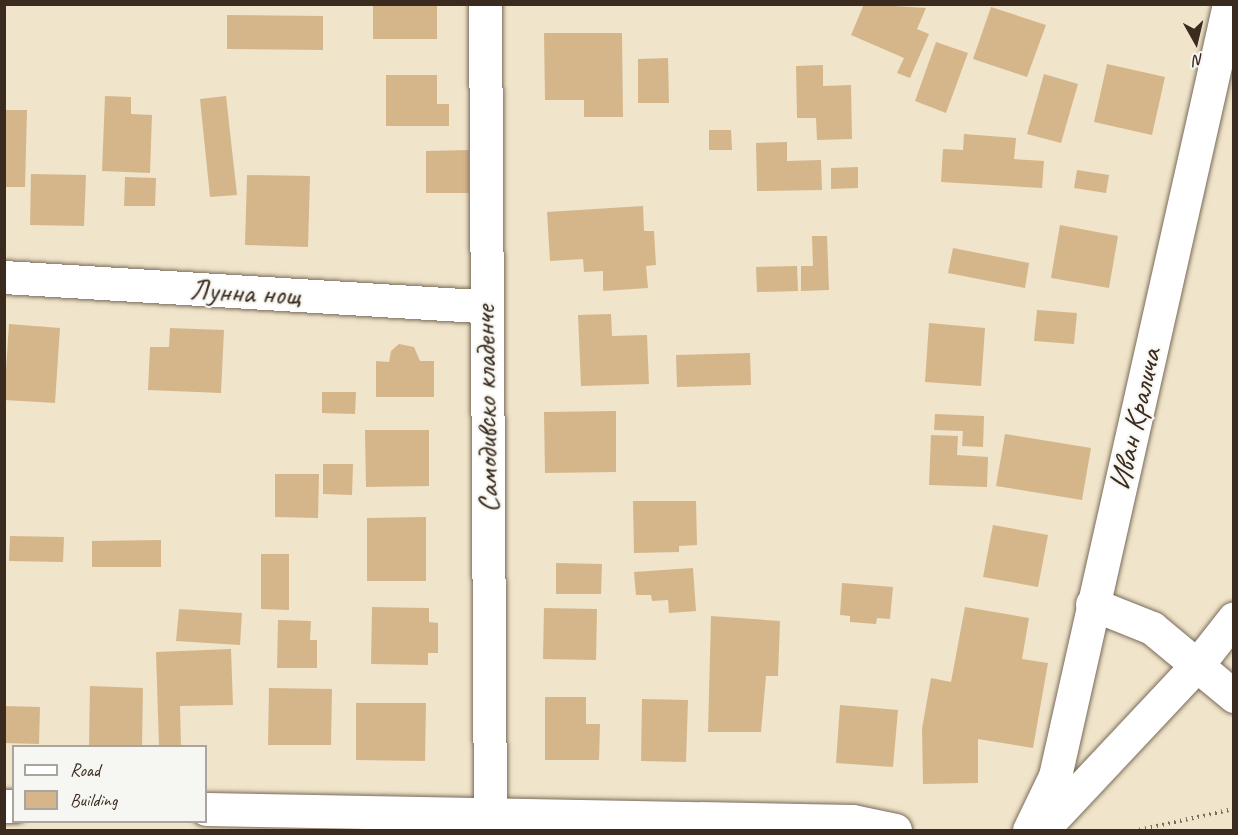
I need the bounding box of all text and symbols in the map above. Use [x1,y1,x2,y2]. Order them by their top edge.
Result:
north arrow [1166,12,1226,72]
text: N [1192,49,1205,70]
street label: Лунна нощ [188,271,302,313]
street label: Самодивско кладенче [466,305,506,513]
street label: Иван Кралича [1101,344,1169,494]
legend [12,745,207,823]
text: Road [70,759,100,781]
text: Building [70,789,117,811]

